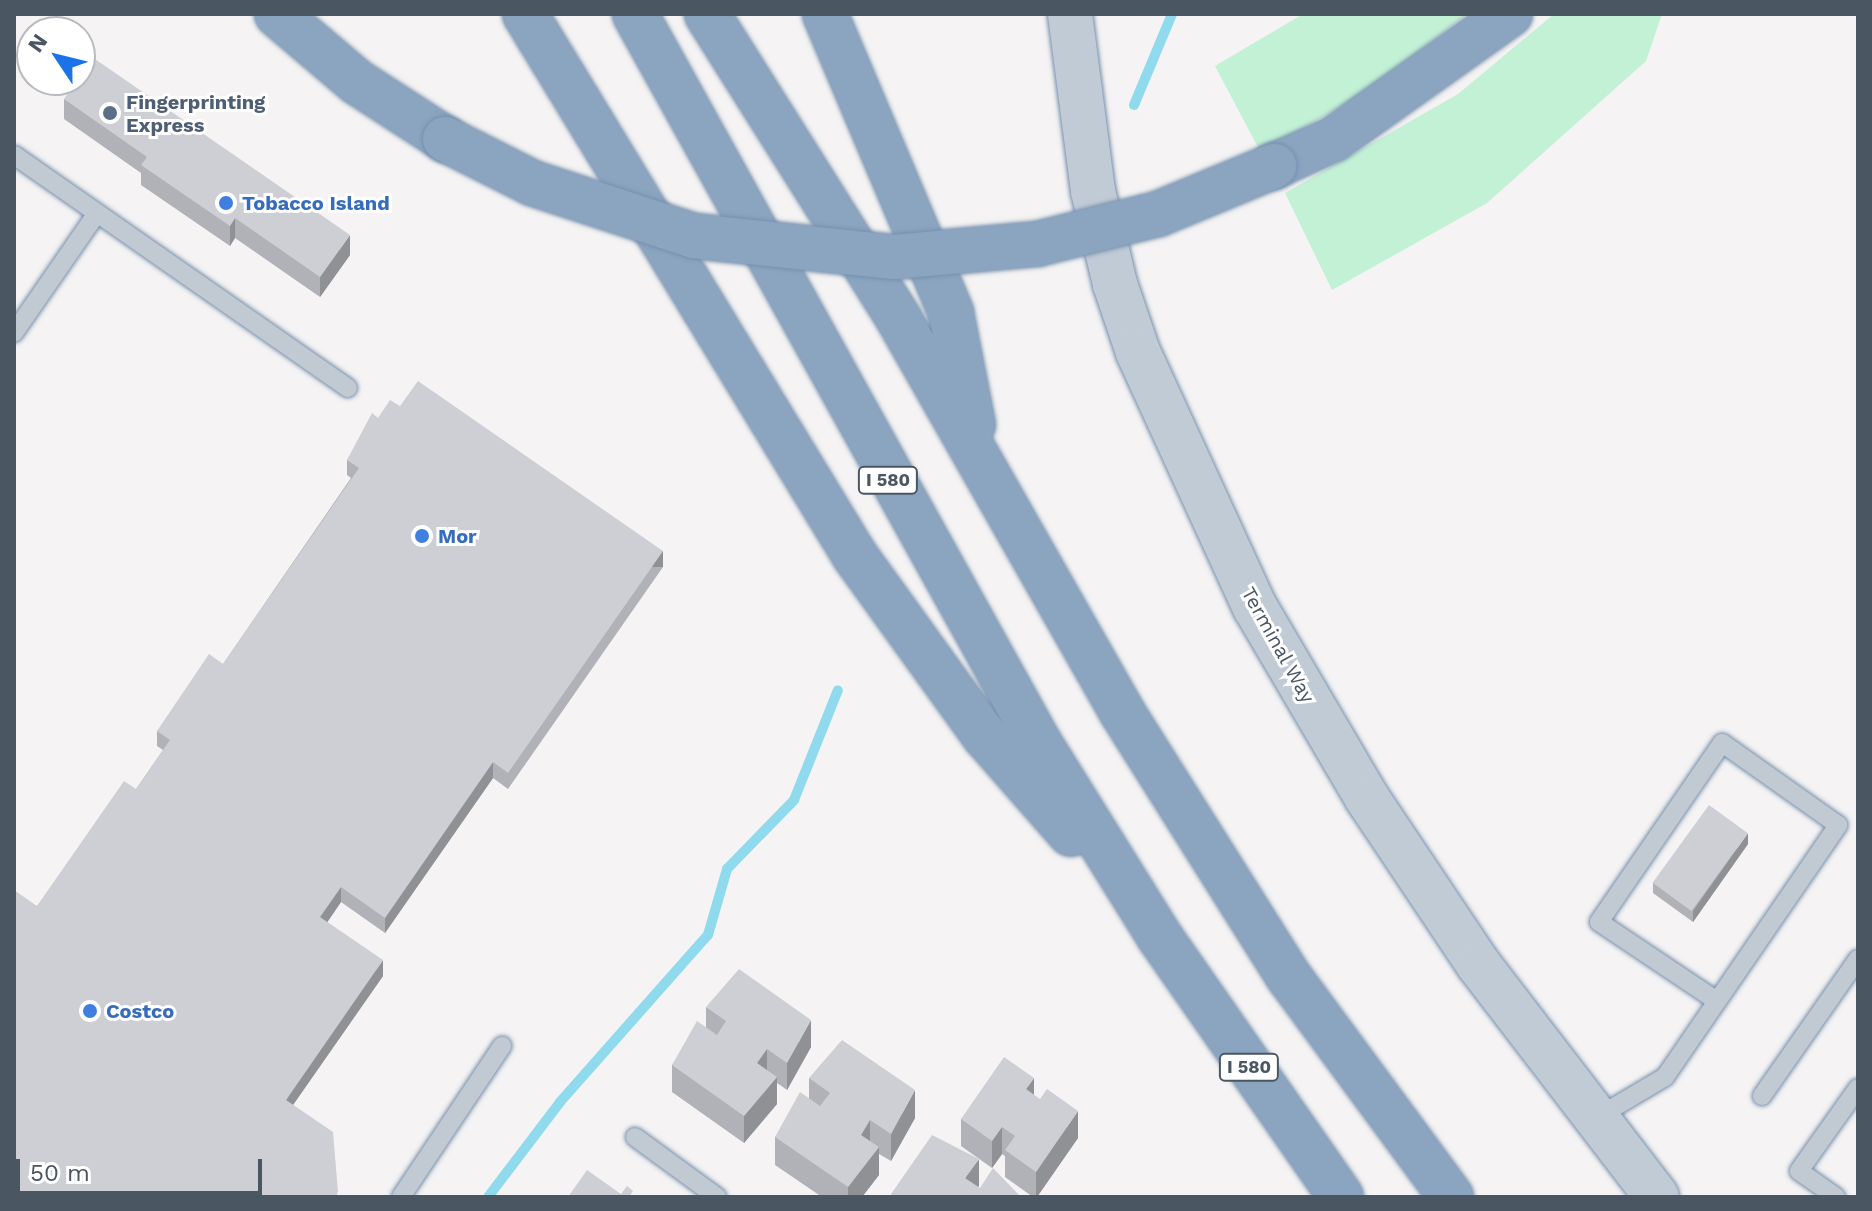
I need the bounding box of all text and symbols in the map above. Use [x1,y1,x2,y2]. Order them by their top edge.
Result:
north arrow [16,16,96,96]
text: N [23,29,52,57]
place label: Fingerprinting Express [126,90,265,137]
marker: Fingerprinting Express [101,104,119,122]
place label: Tobacco Island [242,191,390,215]
marker: Tobacco Island [217,194,235,212]
road number: I 580 [856,466,920,494]
place label: Mor [438,524,477,548]
marker: Mor [413,527,431,545]
street label: Terminal Way [1236,582,1320,708]
place label: Costco [106,999,174,1023]
marker: Costco [81,1002,99,1020]
road number: I 580 [1217,1053,1281,1081]
scale bar [20,1143,266,1193]
text: 50 m [30,1159,90,1187]

